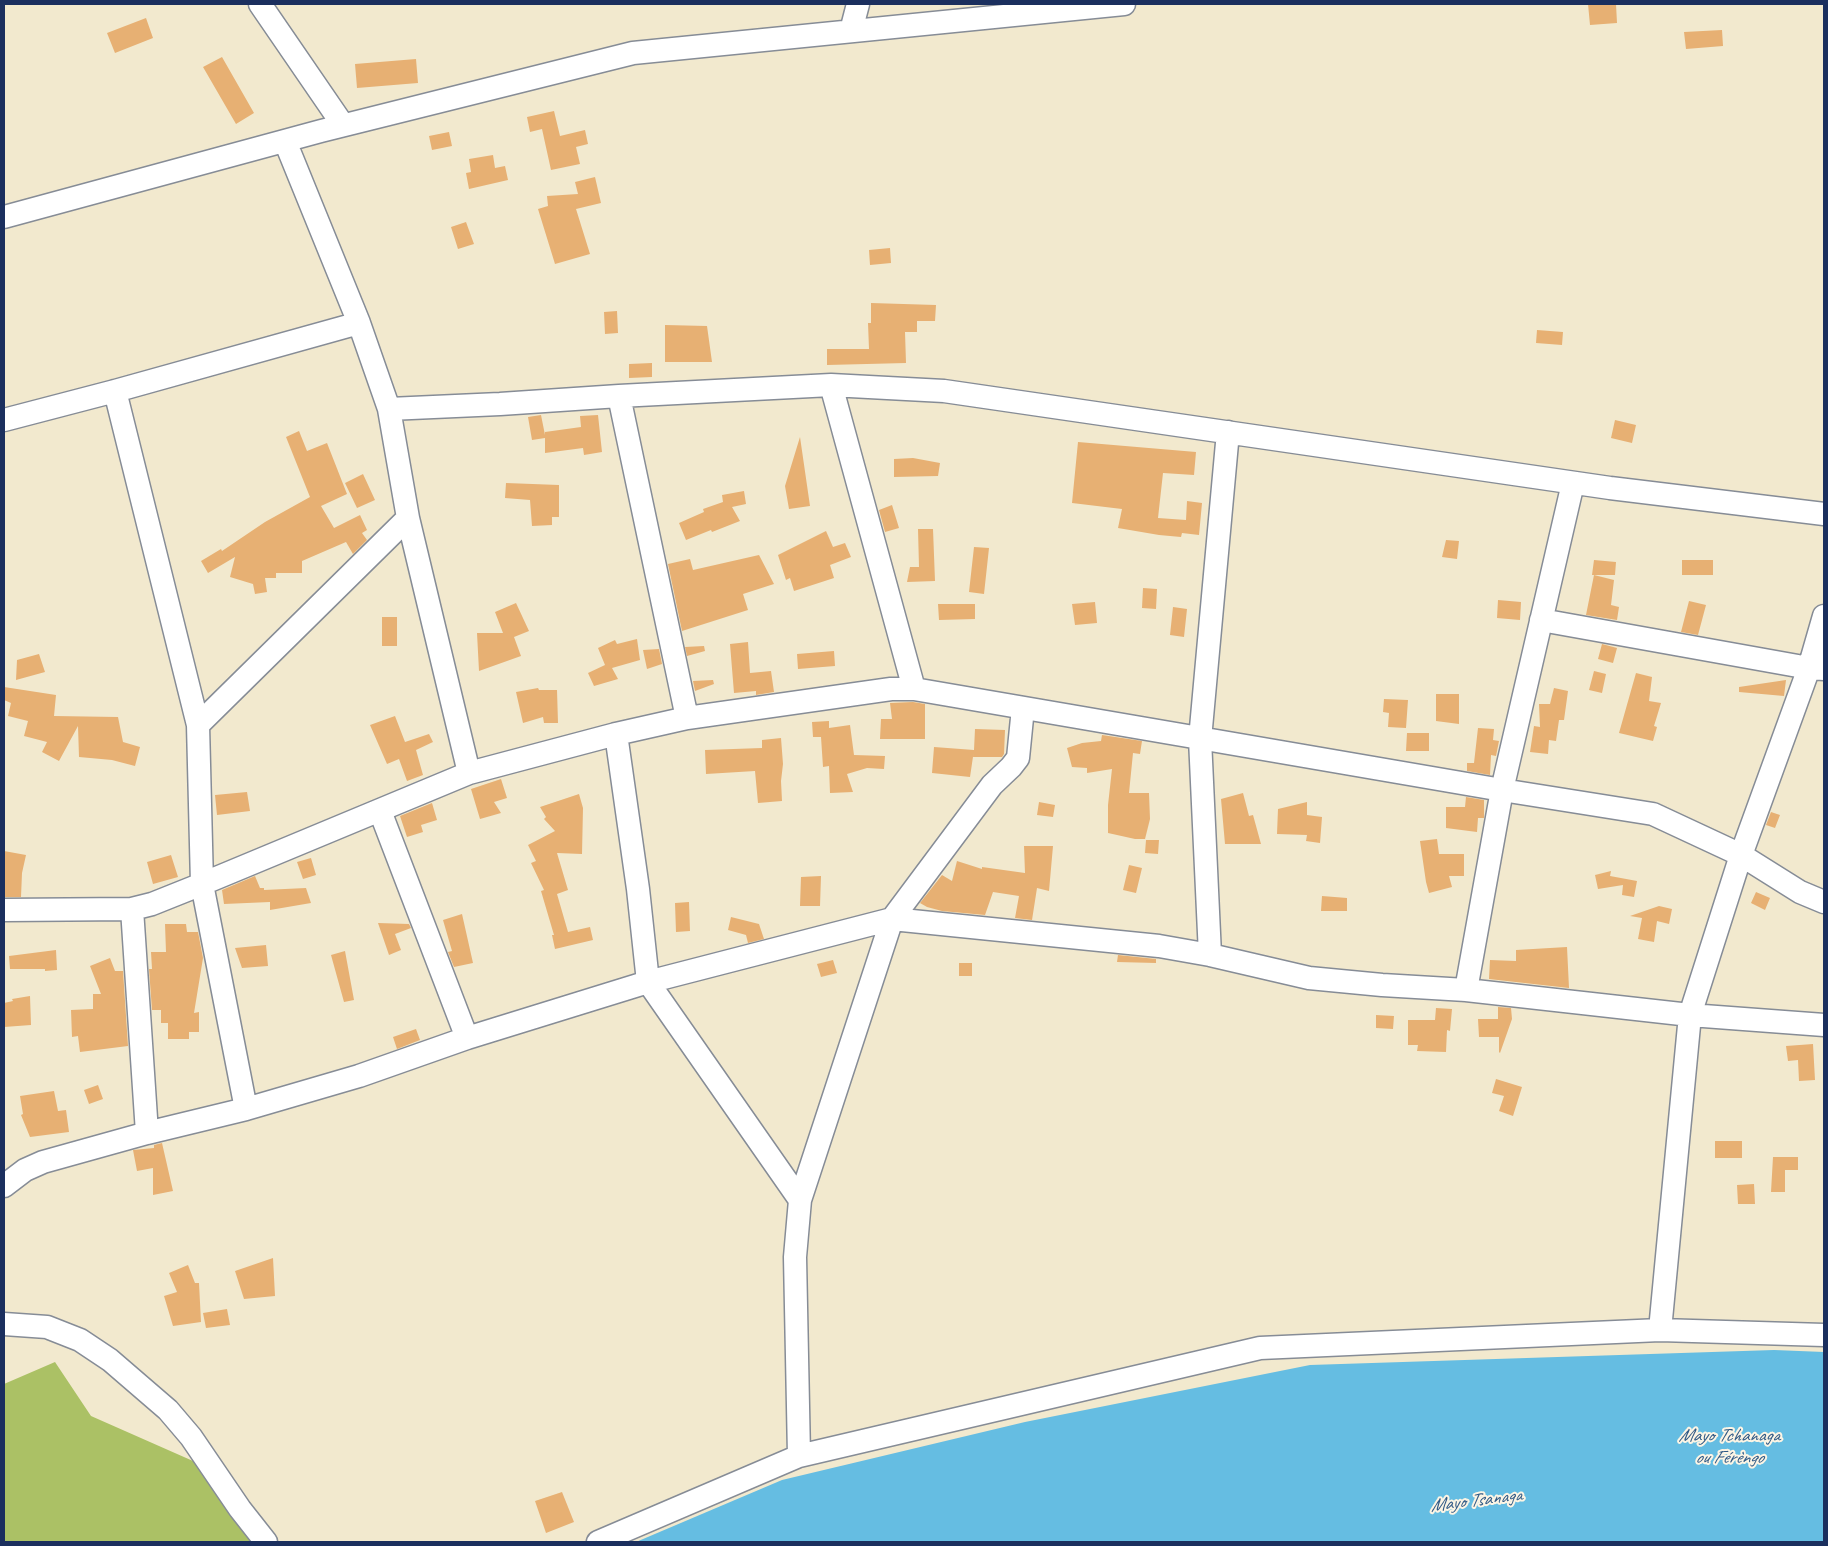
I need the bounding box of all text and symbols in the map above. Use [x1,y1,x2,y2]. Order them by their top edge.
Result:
water label: Mayo Tchanaga ou Férèngo [1679,1425,1779,1469]
water label: Mayo Tsanaga [1429,1484,1523,1518]

